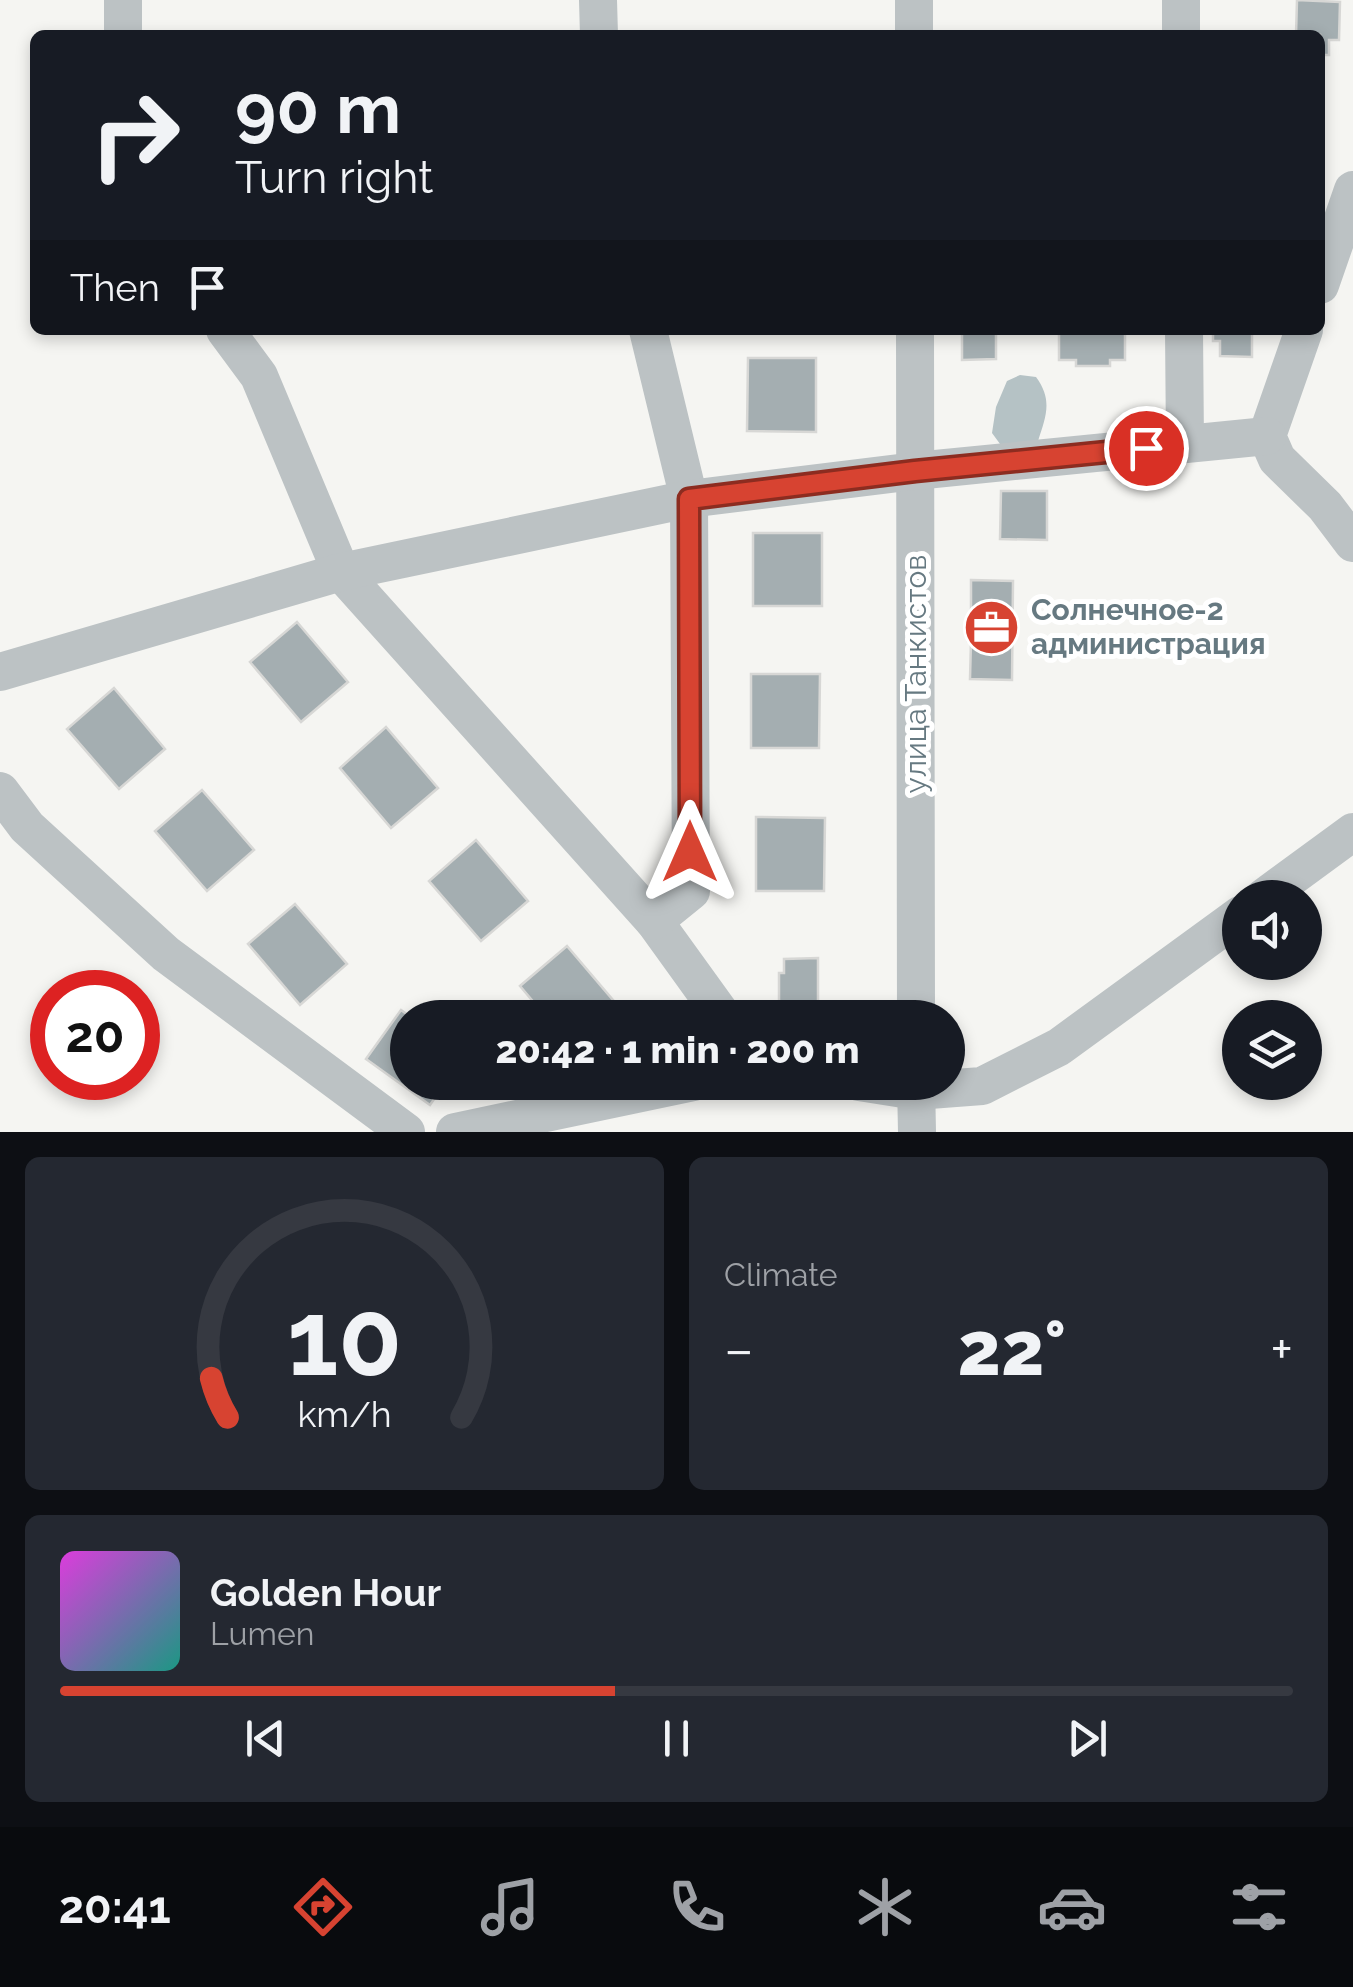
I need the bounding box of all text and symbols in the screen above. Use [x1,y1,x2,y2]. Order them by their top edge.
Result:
text: 90 m [235,67,401,149]
icon: right [70,70,200,200]
text: Turn right [235,151,433,204]
icon: arrive [180,260,235,315]
text: Then [70,265,160,310]
pin [1104,406,1189,491]
icon: arrive [1119,421,1174,476]
street label: улица Танкистов [898,555,933,793]
place label: Солнечное-2 администрация [1031,592,1266,661]
office icon: Солнечное-2 администрация [962,597,1022,657]
position arrow [638,800,742,904]
map controls [1222,880,1322,1100]
button: sound [1222,880,1322,980]
speed limit sign: 20 [30,970,160,1100]
button: layers [1222,1000,1322,1100]
text: 20:42 · 1 min · 200 m [495,1027,860,1072]
text: Climate [724,1256,838,1293]
text: 10 [287,1277,402,1399]
text: 22° [958,1304,1066,1393]
text: − [724,1317,754,1382]
text: + [1270,1317,1293,1382]
text: km/h [297,1393,392,1435]
text: Golden Hour [210,1570,441,1615]
text: Lumen [210,1615,314,1652]
icon: previous [238,1711,293,1766]
icon: pause [649,1711,704,1766]
icon: next [1060,1711,1115,1766]
icon: directions [288,1872,358,1942]
icon: music [475,1872,545,1942]
icon: phone [662,1872,732,1942]
icon: climate [850,1872,920,1942]
icon: car [1037,1872,1107,1942]
icon: filters [1224,1872,1294,1942]
text: 20:41 [59,1881,171,1934]

